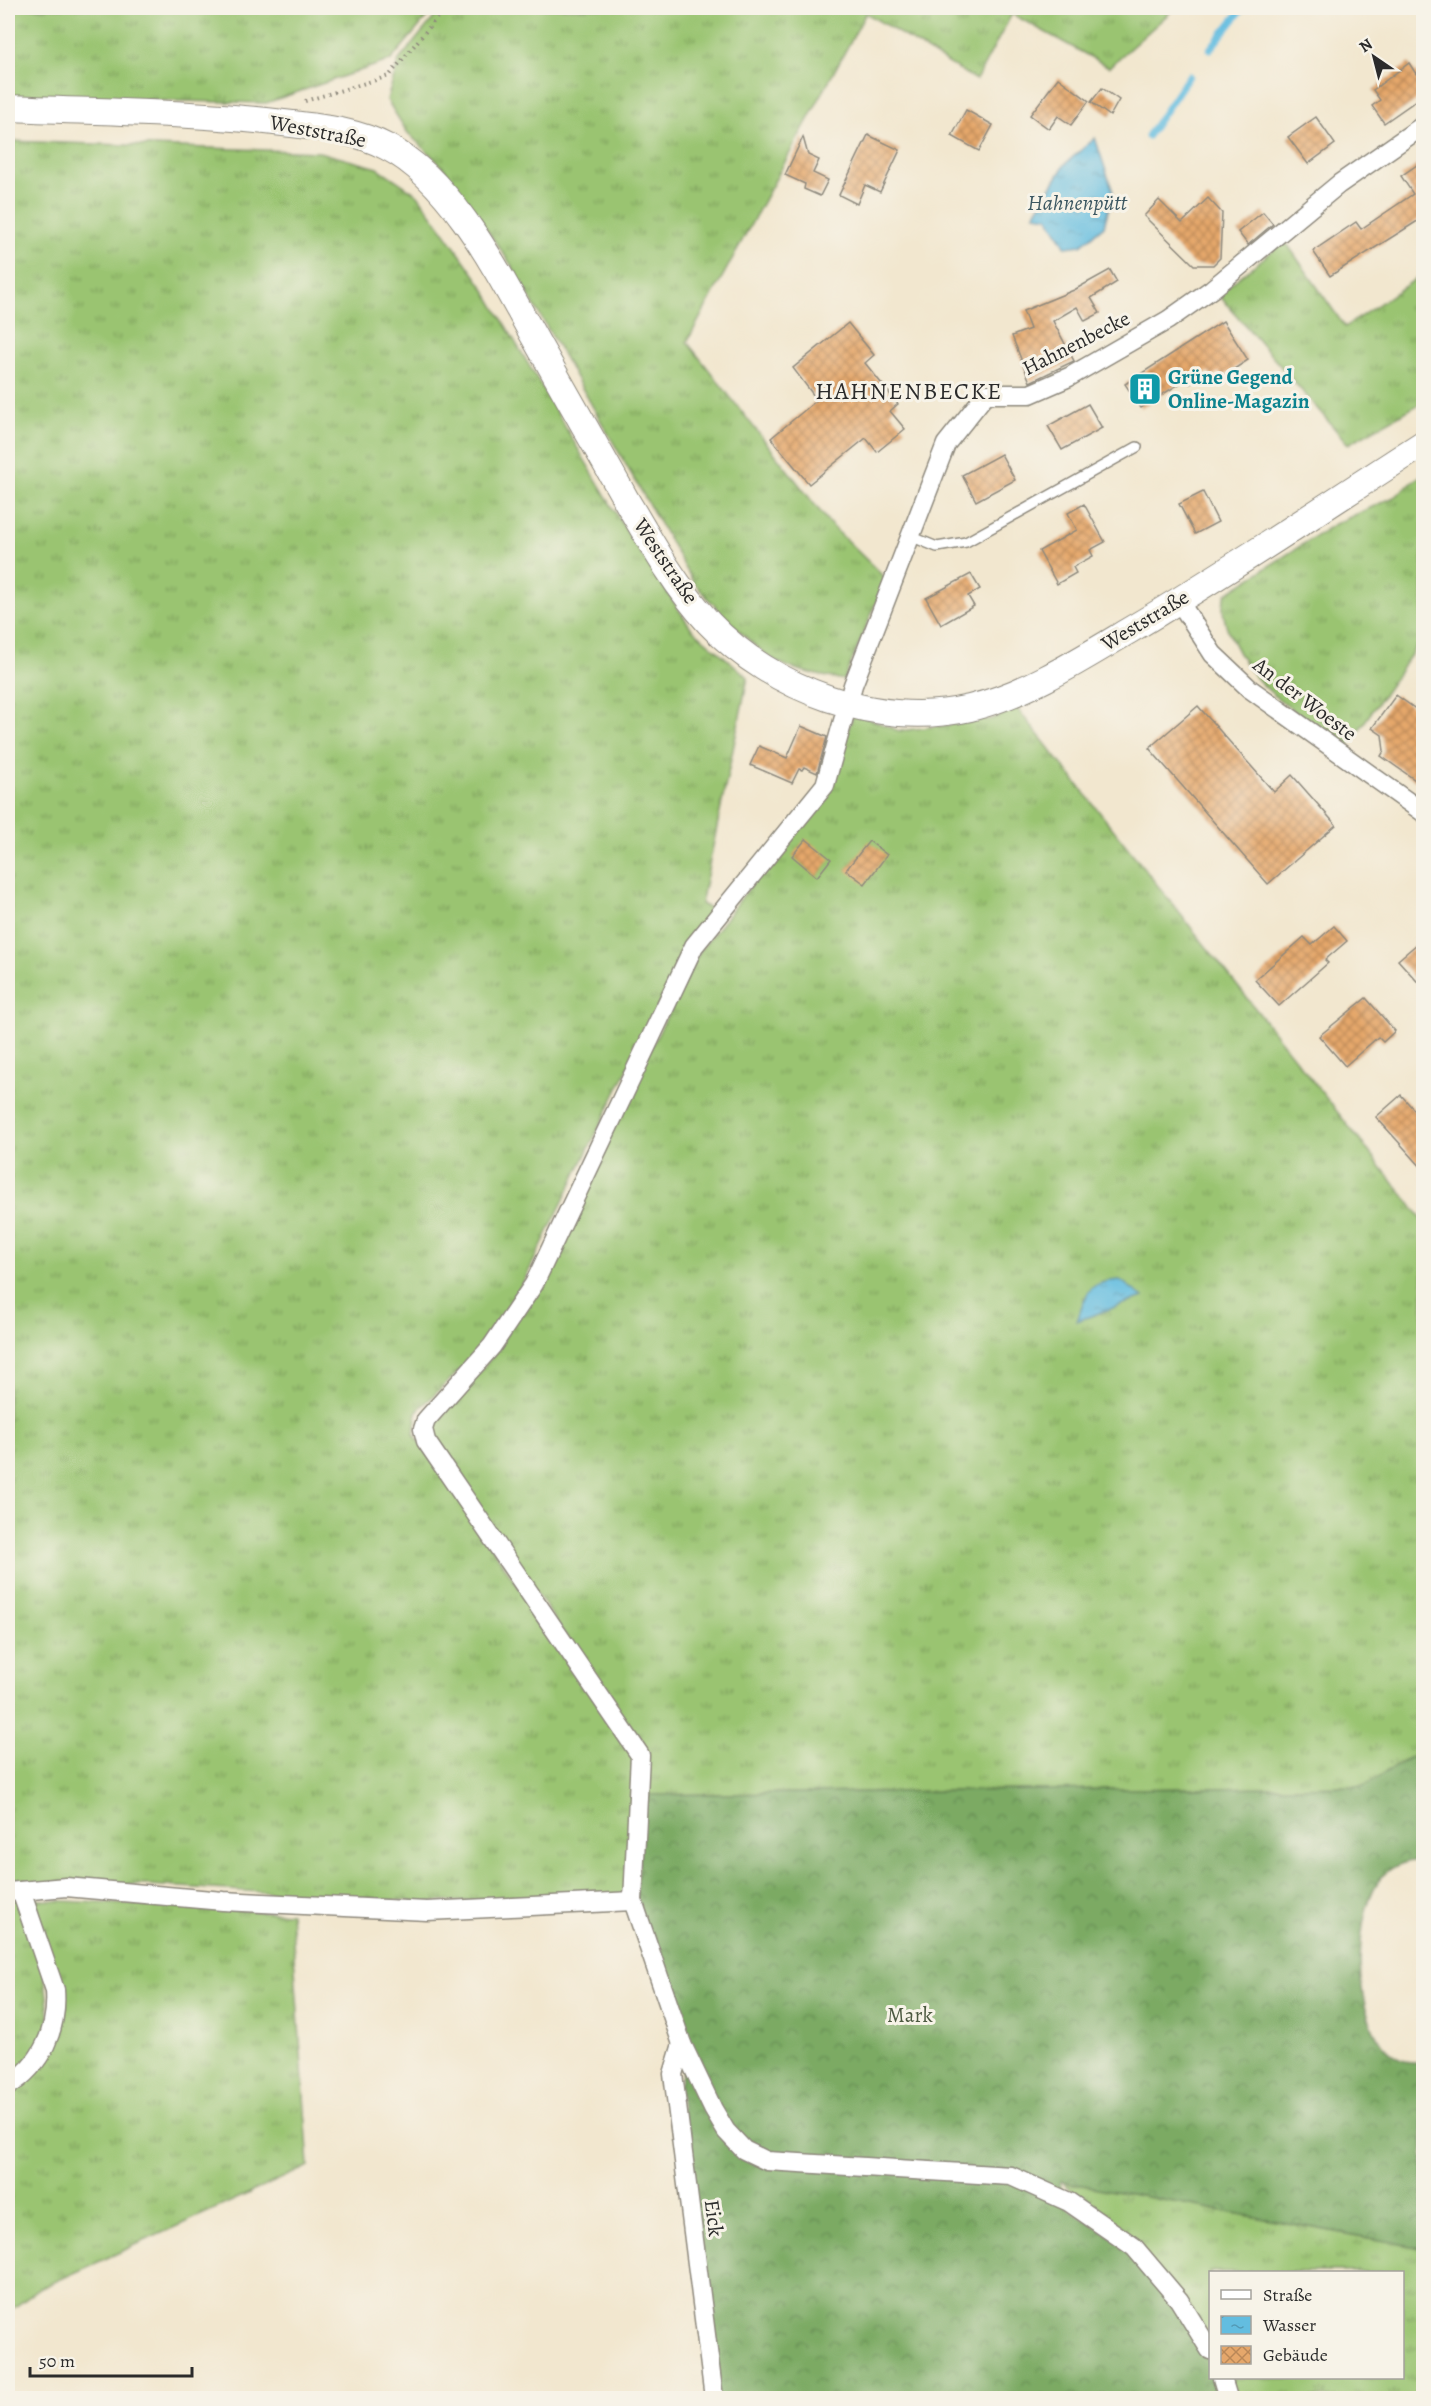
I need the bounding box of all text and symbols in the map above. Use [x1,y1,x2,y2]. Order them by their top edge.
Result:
north arrow [1344,27,1404,87]
text: N [1355,33,1377,58]
street label: Weststraße [266,108,369,154]
water label: Hahnenpütt [1027,188,1128,218]
street label: Hahnenbecke [1017,304,1135,382]
place label: Grüne Gegend Online-Magazin [1168,363,1310,415]
building icon: Grüne Gegend Online-Magazin [1127,371,1163,407]
district label: HAHNENBECKE [815,375,1003,407]
street label: Weststraße [627,512,705,609]
street label: Weststraße [1095,583,1194,658]
street label: An der Woeste [1247,650,1363,747]
park label: Mark [887,2001,933,2029]
street label: Eick [698,2198,730,2239]
legend [1209,2271,1404,2379]
text: Straße [1263,2283,1312,2307]
text: Wasser [1262,2313,1316,2337]
scale bar [30,2340,192,2378]
text: Gebäude [1263,2343,1328,2367]
text: 50 m [39,2349,75,2373]

